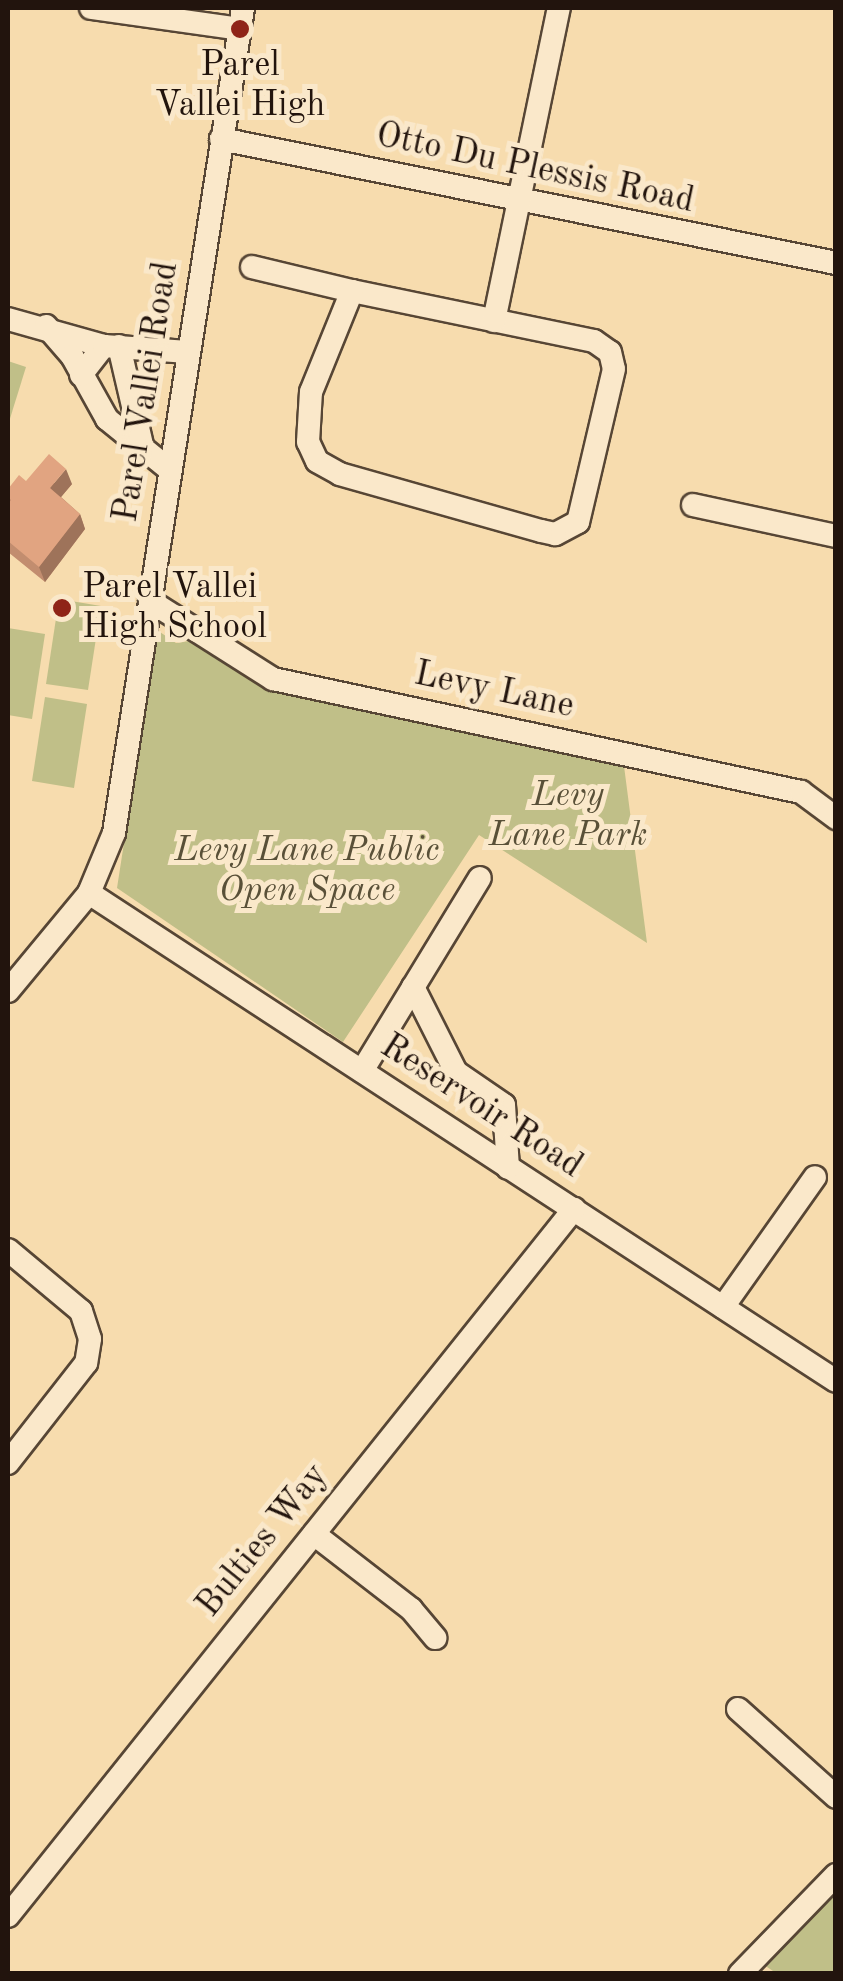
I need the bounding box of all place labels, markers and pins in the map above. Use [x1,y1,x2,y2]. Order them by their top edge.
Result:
marker: Parel Vallei High [229,18,251,40]
place label: Parel Vallei High [155,45,325,127]
place label: Parel Vallei High School [82,567,267,649]
marker: Parel Vallei High School [51,597,73,619]

